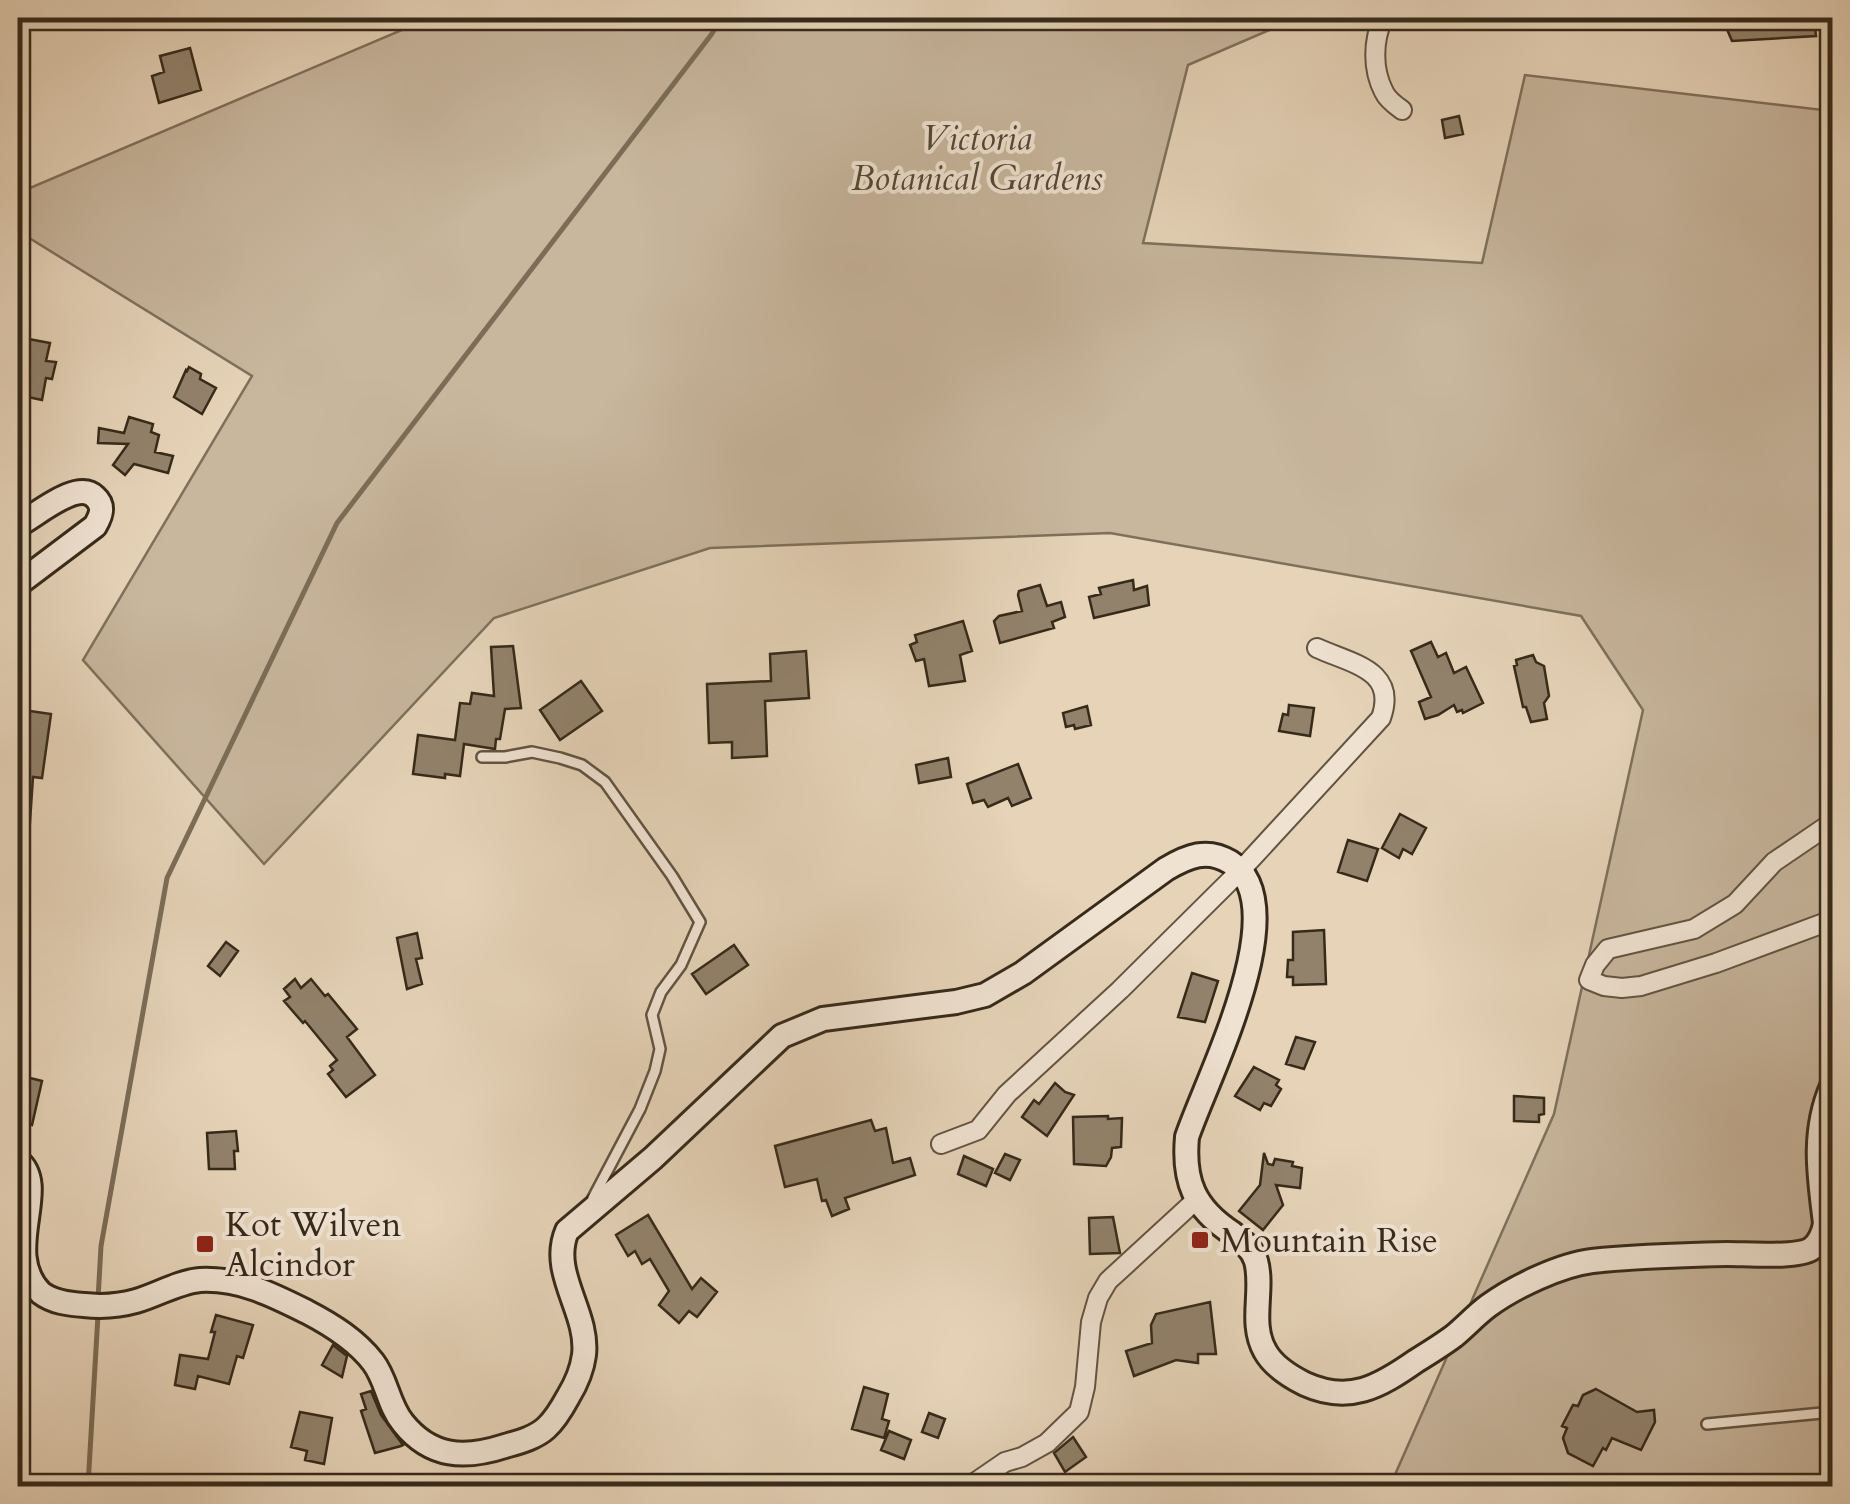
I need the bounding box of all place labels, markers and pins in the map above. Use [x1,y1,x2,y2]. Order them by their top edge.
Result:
place label: Kot Wilven Alcindor [225,1201,401,1289]
place label: Mountain Rise [1220,1217,1438,1265]
marker: Mountain Rise [1189,1229,1211,1251]
marker: Kot Wilven Alcindor [194,1233,216,1255]

